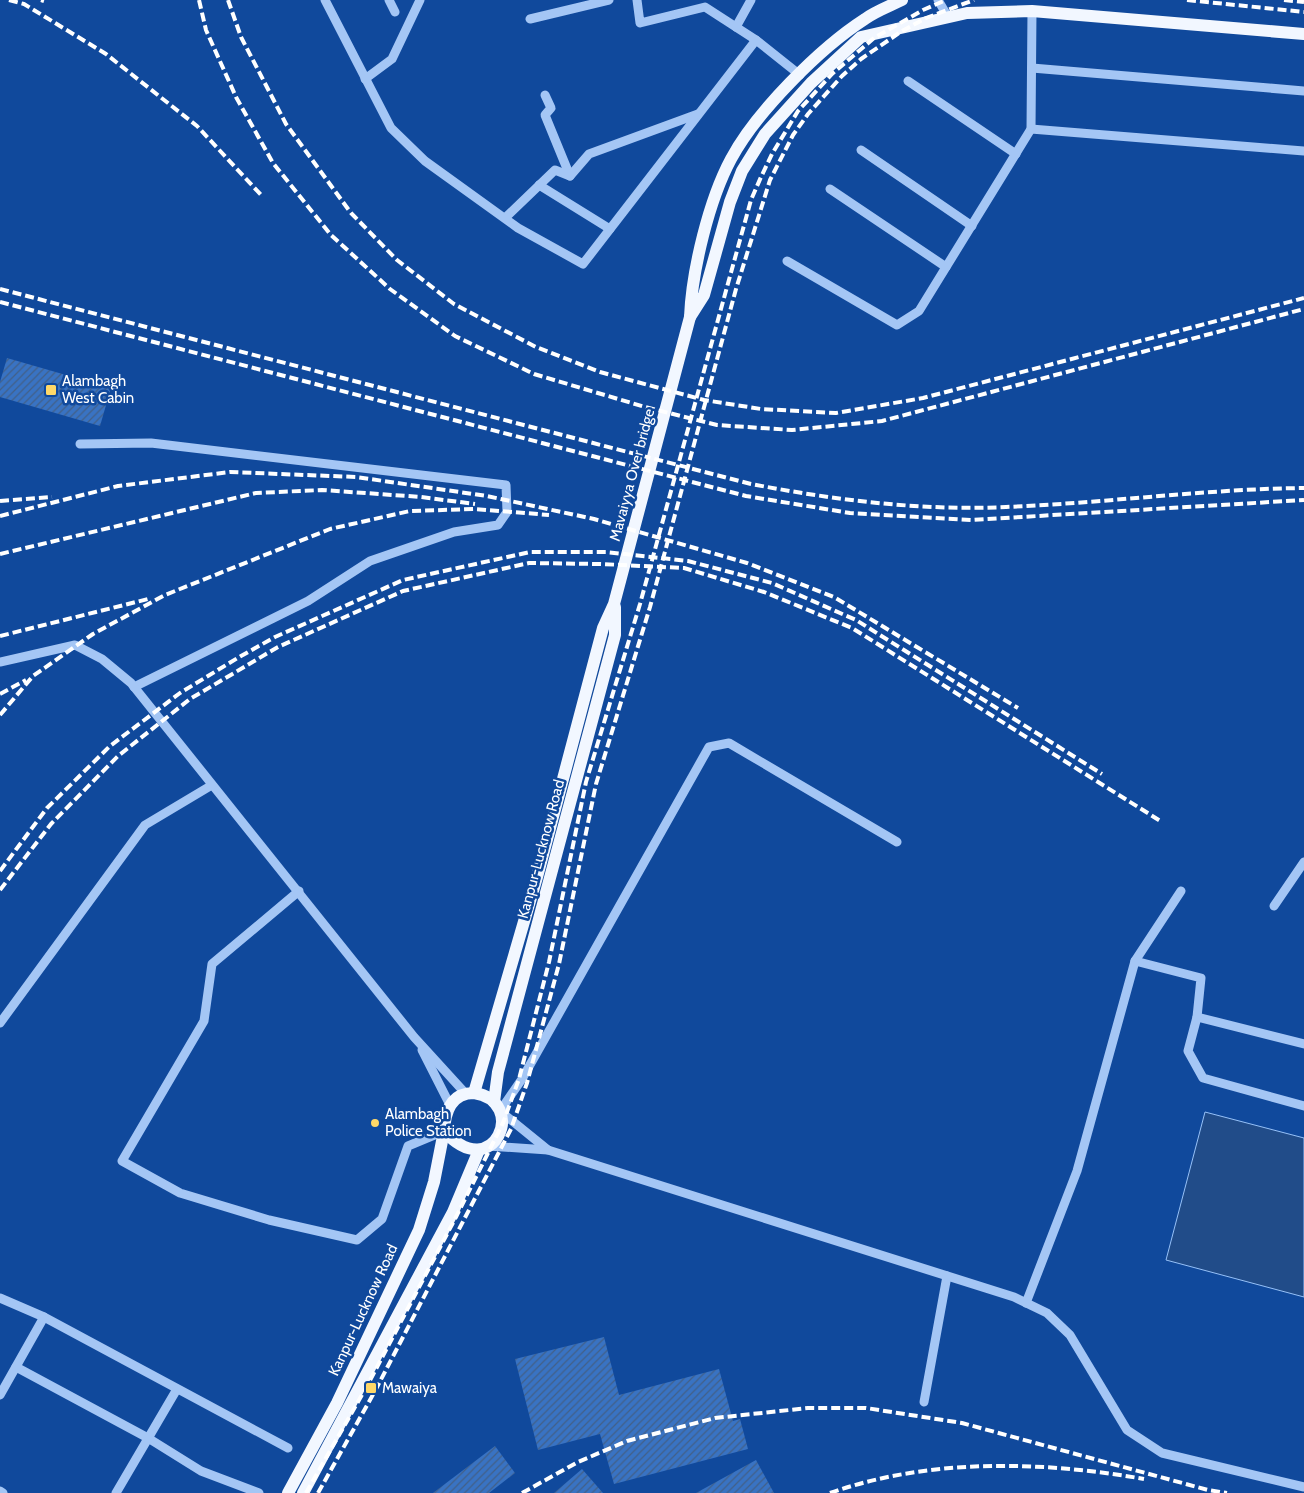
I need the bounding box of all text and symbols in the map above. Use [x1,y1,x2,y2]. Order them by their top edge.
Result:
place label: Alambagh West Cabin [62,372,134,407]
marker: Alambagh West Cabin [44,383,58,397]
street label: Mavaiyya Over bridge [606,406,658,543]
street label: Kanpur-Lucknow Road [514,778,568,920]
place label: Alambagh Police Station [385,1105,472,1140]
marker: Alambagh Police Station [369,1117,381,1129]
street label: Kanpur-Lucknow Road [325,1241,401,1379]
place label: Mawaiya [382,1379,438,1397]
marker: Mawaiya [364,1381,378,1395]

